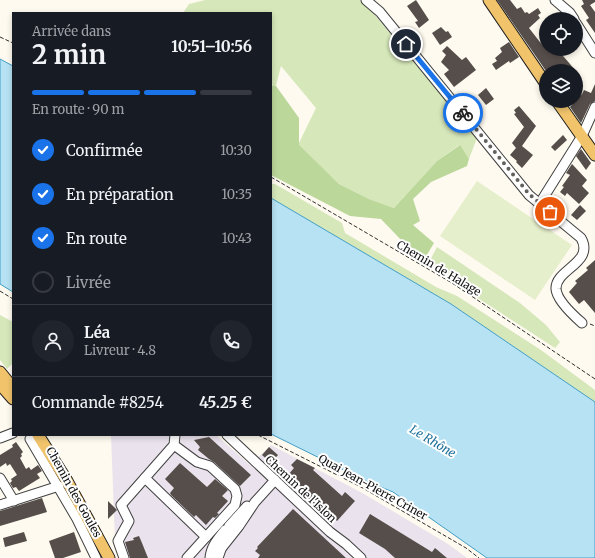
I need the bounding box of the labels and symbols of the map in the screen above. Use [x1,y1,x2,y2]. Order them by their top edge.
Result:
pin [389,27,423,61]
courier [443,93,483,133]
pin [533,195,567,229]
street label: Chemin de Halage [394,237,484,299]
water label: Le Rhône [407,421,459,461]
street label: Chemin des Goules [43,444,105,540]
street label: Quai Jean-Pierre Criner [316,451,430,523]
street label: Chemin de l'Islon [263,452,340,526]

